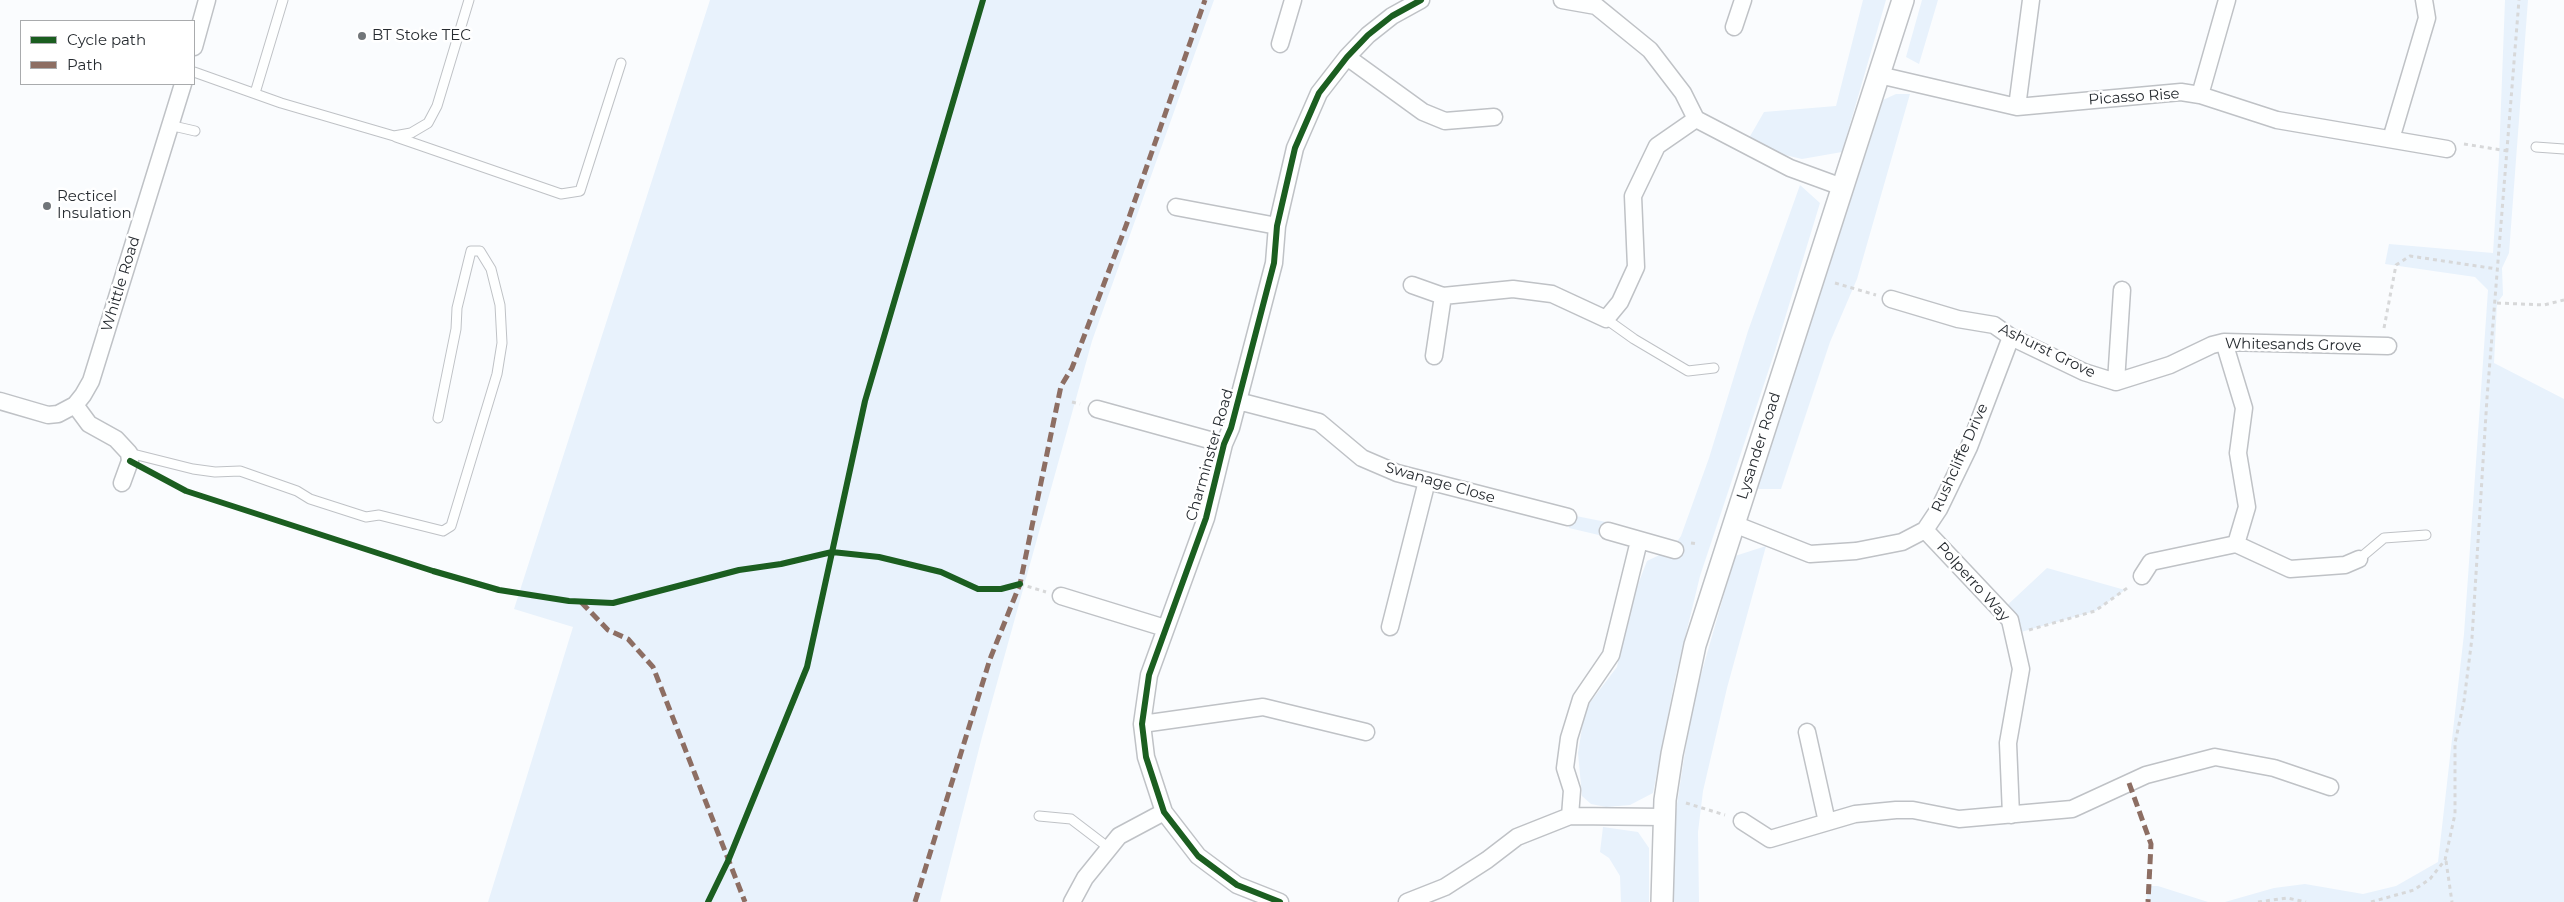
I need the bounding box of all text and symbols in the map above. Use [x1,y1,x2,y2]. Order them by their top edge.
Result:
legend [20,20,195,85]
place label: BT Stoke TEC [372,27,471,45]
text: Cycle path [67,30,146,49]
marker: BT Stoke TEC [356,30,368,42]
text: Path [67,55,103,74]
street label: Picasso Rise [2088,85,2180,109]
place label: Recticel Insulation [57,188,132,223]
marker: Recticel Insulation [41,200,53,212]
street label: Whittle Road [98,234,144,334]
street label: Ashurst Grove [1996,320,2098,382]
street label: Whitesands Grove [2225,335,2361,355]
street label: Charminster Road [1182,387,1238,523]
street label: Lysander Road [1733,390,1785,502]
street label: Rushcliffe Drive [1928,401,1992,515]
street label: Swanage Close [1383,459,1497,507]
street label: Polperro Way [1933,539,2013,625]

